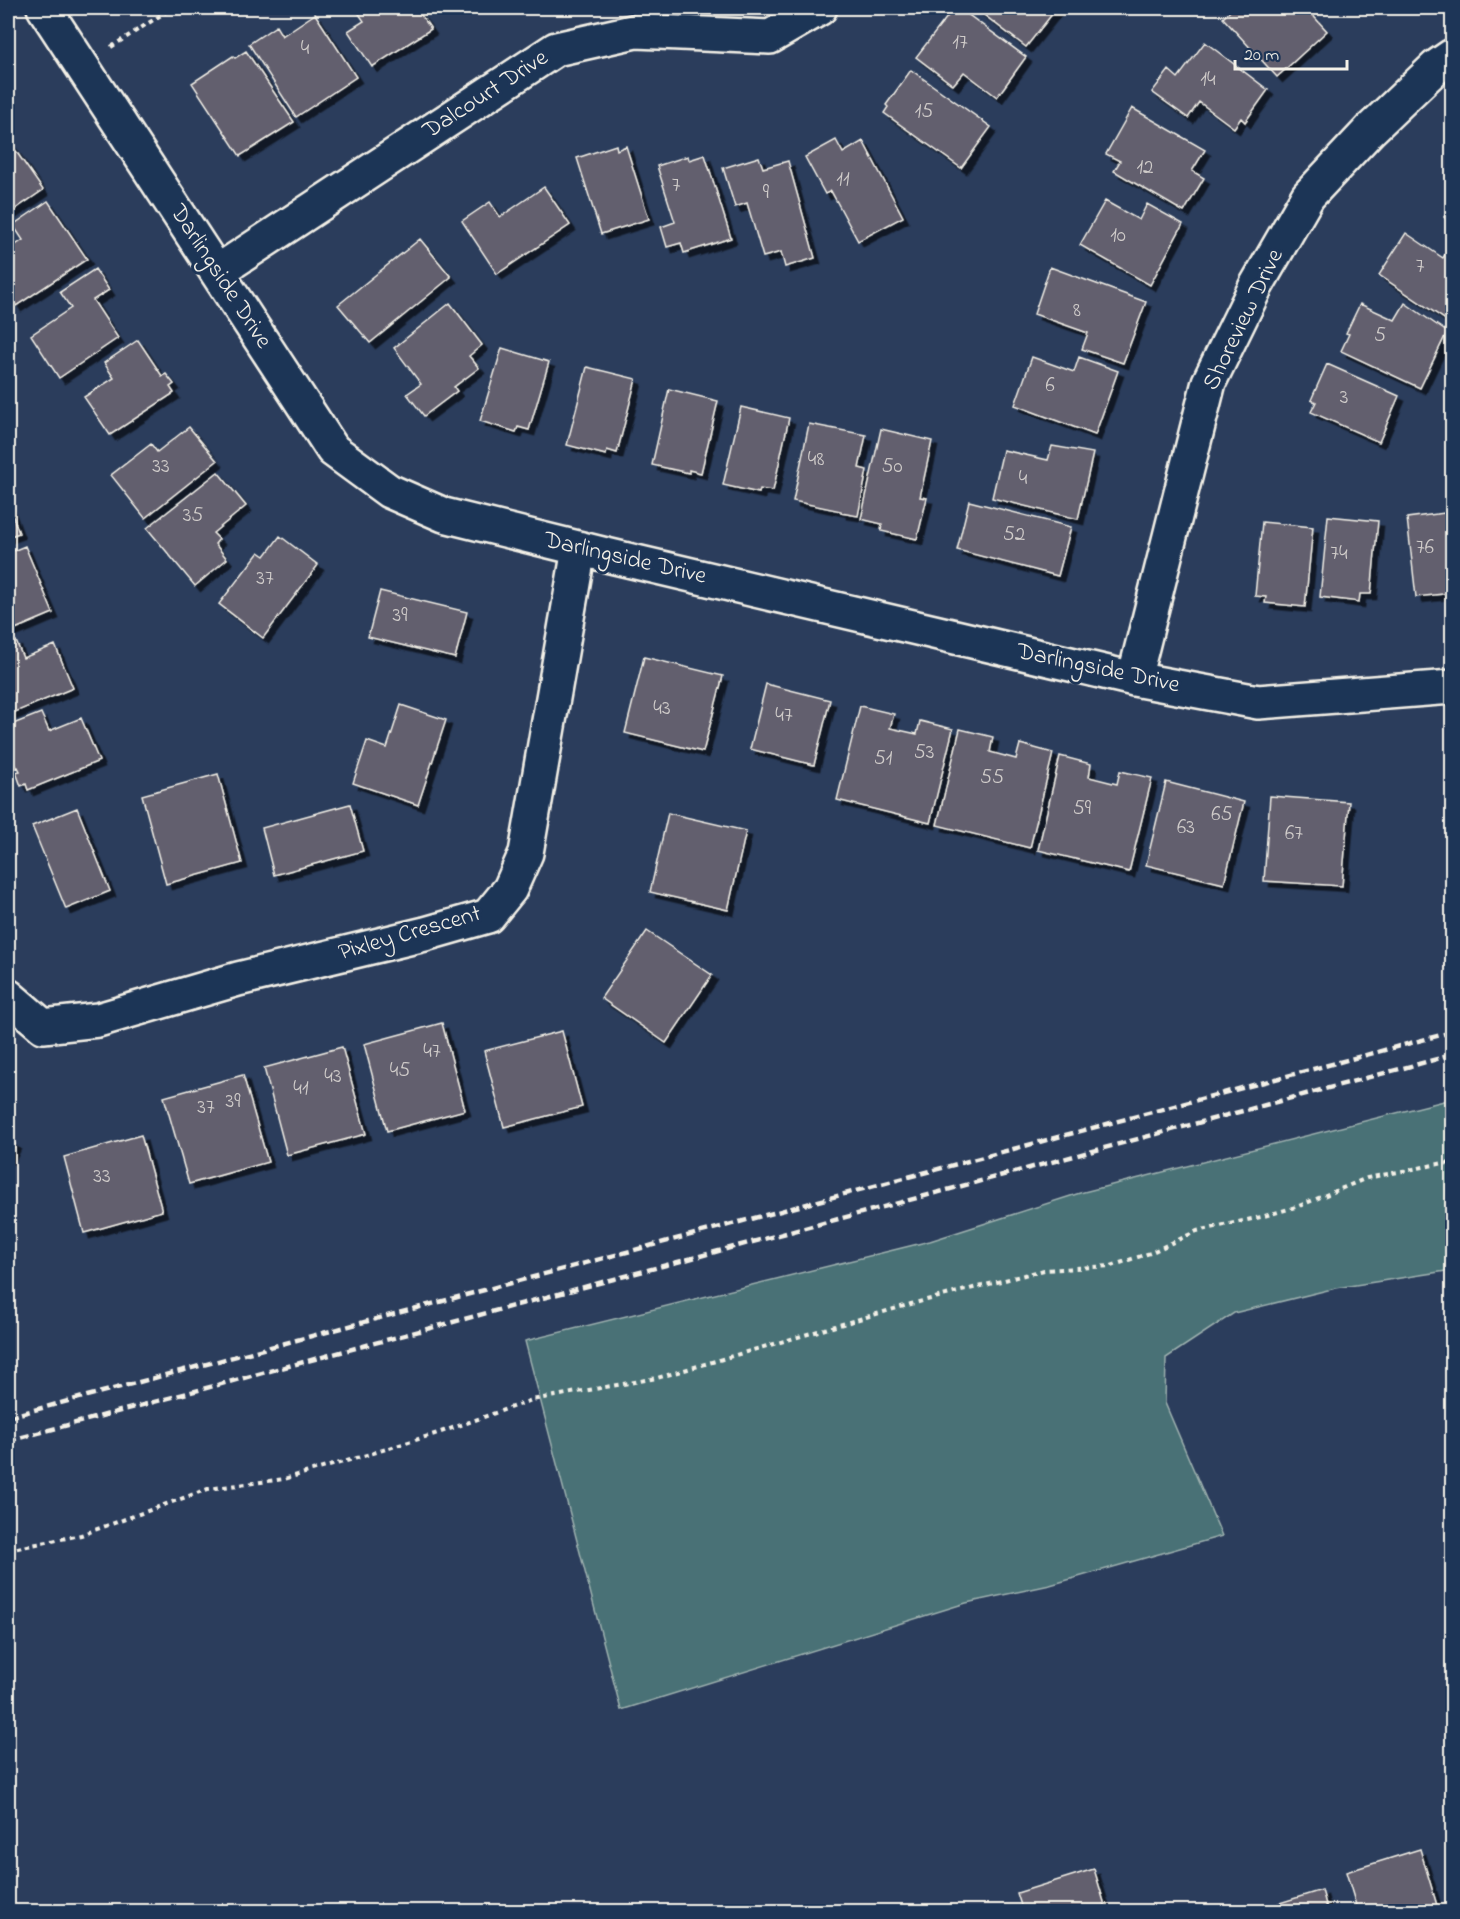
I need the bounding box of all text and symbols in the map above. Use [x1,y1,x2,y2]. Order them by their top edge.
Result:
house number: 17 [952,28,968,58]
scale bar [1235,33,1348,71]
house number: 4 [301,34,310,64]
street label: Dalcourt Drive [416,41,556,149]
text: 20 m [1244,43,1279,69]
house number: 14 [1200,65,1216,95]
house number: 15 [915,97,933,127]
house number: 12 [1136,153,1154,183]
house number: 11 [836,165,850,195]
house number: 7 [672,171,681,201]
house number: 9 [763,178,770,208]
street label: Darlingside Drive [160,197,280,356]
house number: 10 [1110,221,1126,251]
street label: Shoreview Drive [1195,243,1294,397]
house number: 7 [1416,252,1425,282]
house number: 8 [1073,296,1081,326]
house number: 5 [1374,321,1386,351]
house number: 6 [1045,371,1055,401]
house number: 3 [1340,383,1348,413]
house number: 48 [808,445,824,475]
house number: 33 [152,452,170,482]
house number: 50 [881,452,903,482]
house number: 4 [1019,464,1028,494]
house number: 35 [183,501,203,531]
house number: 52 [1003,520,1025,550]
street label: Darlingside Drive [539,523,710,595]
house number: 76 [1416,533,1434,563]
house number: 74 [1330,539,1348,569]
house number: 37 [256,564,274,594]
house number: 39 [393,601,408,631]
street label: Darlingside Drive [1012,634,1183,703]
house number: 43 [653,694,671,724]
house number: 47 [775,701,793,731]
house number: 53 [914,738,934,768]
house number: 51 [874,744,893,774]
house number: 55 [980,763,1004,793]
house number: 59 [1073,794,1092,824]
house number: 65 [1211,800,1233,830]
house number: 63 [1177,813,1195,843]
house number: 67 [1285,819,1303,849]
street label: Pixley Crescent [335,897,486,972]
house number: 47 [423,1037,441,1067]
house number: 45 [390,1056,410,1086]
house number: 43 [324,1062,342,1092]
house number: 41 [293,1074,309,1104]
house number: 39 [226,1087,241,1117]
house number: 37 [197,1093,215,1123]
house number: 33 [93,1162,111,1192]

